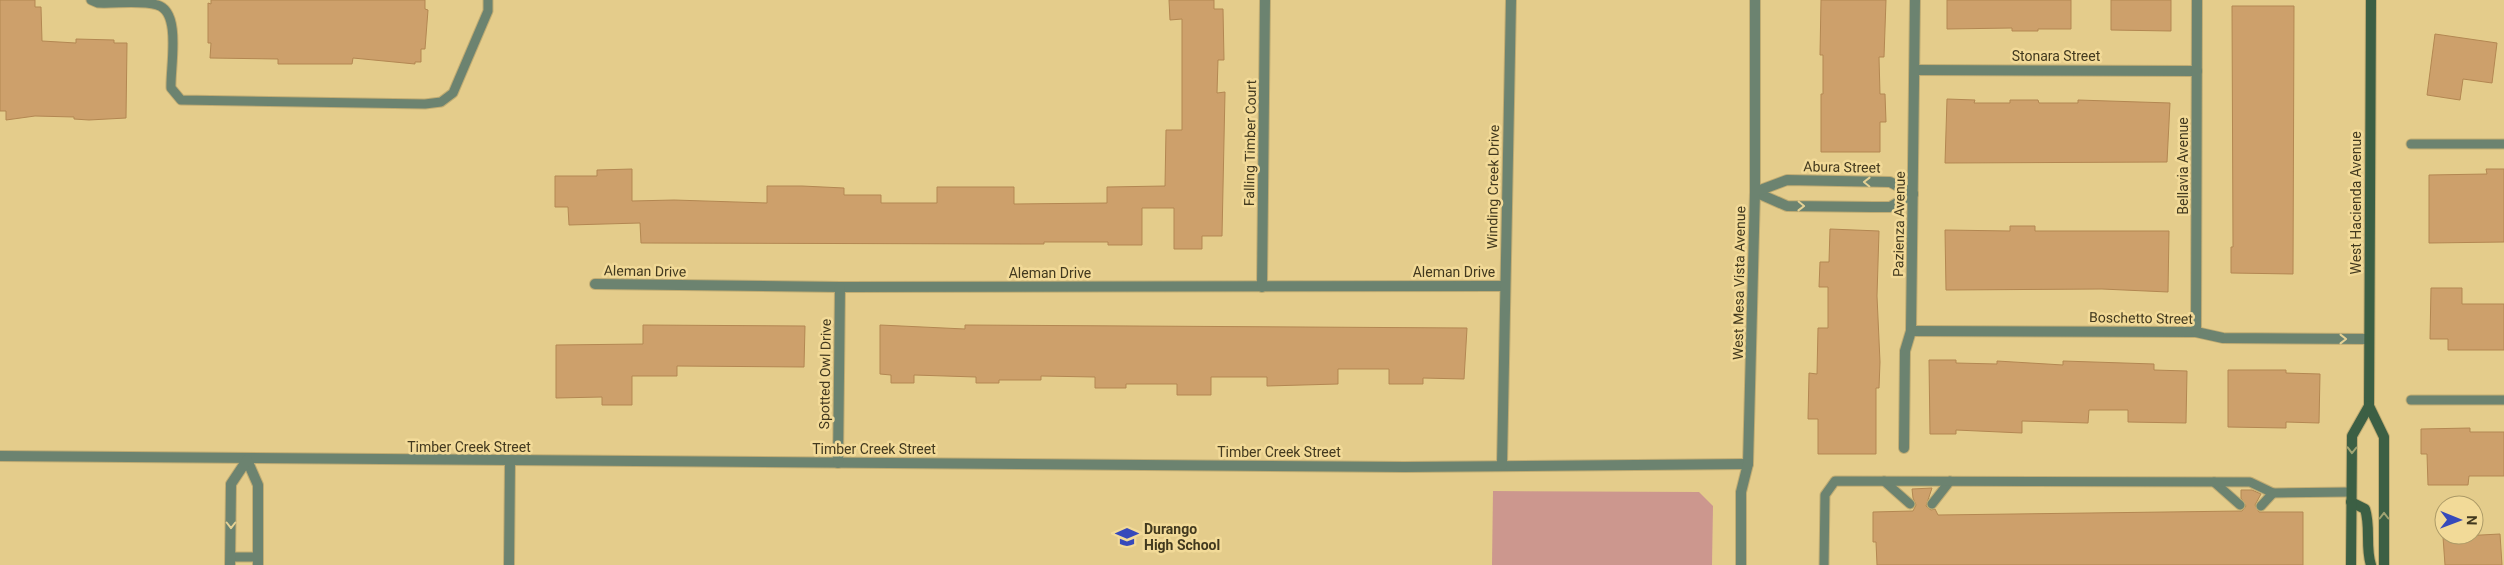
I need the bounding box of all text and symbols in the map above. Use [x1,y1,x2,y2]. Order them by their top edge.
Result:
street label: Stonara Street [2012,48,2101,64]
street label: Falling Timber Court [1241,79,1259,206]
street label: Bellavia Avenue [2175,117,2191,215]
street label: Winding Creek Drive [1484,125,1502,249]
street label: West Hacienda Avenue [2348,131,2364,275]
street label: Abura Street [1803,158,1881,176]
street label: Pazienza Avenue [1890,171,1908,277]
one-way arrow [1863,177,1870,187]
one-way arrow [1797,201,1805,211]
street label: West Mesa Vista Avenue [1730,206,1748,360]
street label: Aleman Drive [604,262,686,280]
street label: Aleman Drive [1413,264,1495,280]
street label: Aleman Drive [1009,265,1091,281]
street label: Boschetto Street [2089,309,2193,327]
street label: Spotted Owl Drive [816,319,834,429]
one-way arrow [2339,334,2347,344]
street label: Timber Creek Street [407,439,531,455]
street label: Timber Creek Street [812,441,936,457]
street label: Timber Creek Street [1217,444,1341,460]
one-way arrow [2347,447,2357,455]
north arrow [2434,495,2484,545]
one-way arrow [2379,512,2389,520]
text: N [2464,515,2480,525]
one-way arrow [226,521,236,529]
place label: Durango High School [1144,521,1220,553]
school or university icon: Durango High School [1114,524,1140,550]

